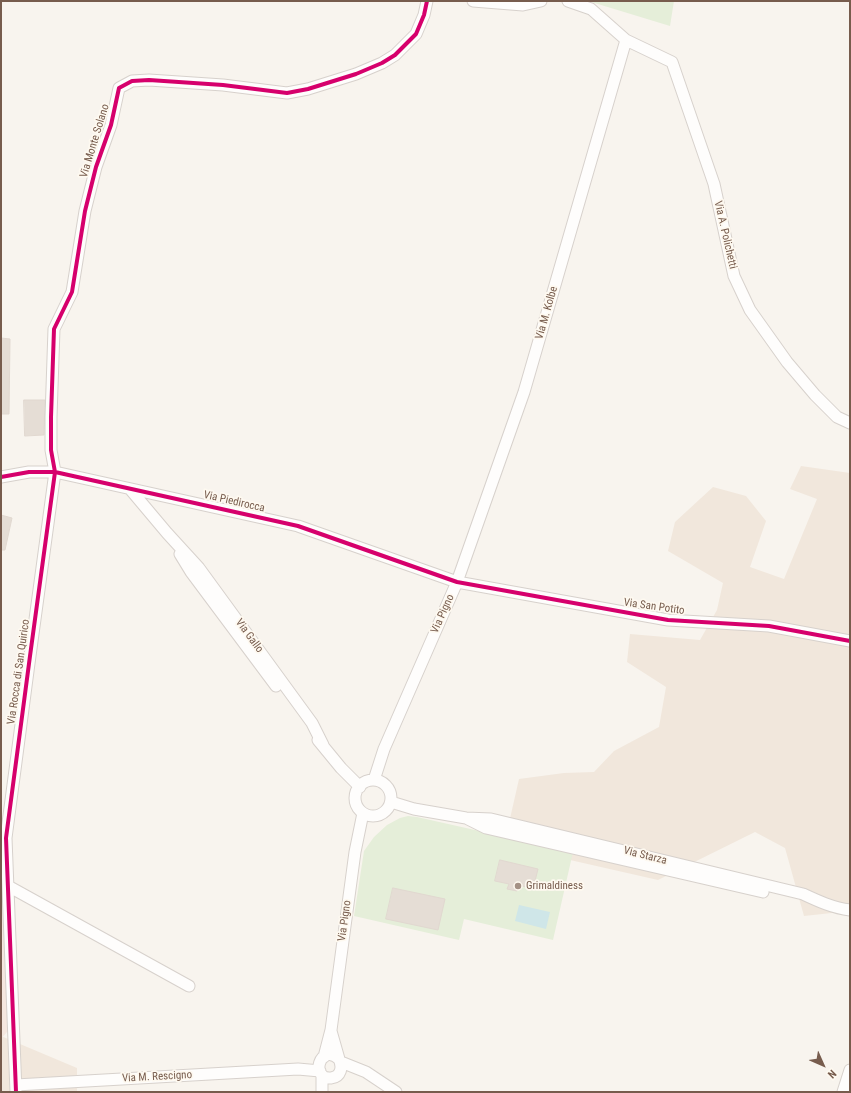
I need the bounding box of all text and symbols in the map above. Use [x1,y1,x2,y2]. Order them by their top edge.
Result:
street label: Via Monte Solano [78,103,112,179]
street label: Via A. Polichetti [711,200,739,270]
street label: Via M. Kolbe [533,285,561,341]
street label: Via Piedirocca [202,489,266,515]
street label: Via Pigno [429,592,457,636]
street label: Via San Potito [623,596,685,618]
street label: Via Gallo [232,616,266,656]
street label: Via Rocca di San Quirico [5,619,33,725]
street label: Via Starza [622,844,668,868]
place label: Grimaldiness [526,879,583,893]
marker: Grimaldiness [513,881,523,891]
street label: Via Pigno [336,900,354,942]
north arrow [803,1045,843,1085]
text: N [825,1067,839,1081]
street label: Via M. Rescigno [122,1069,192,1085]

